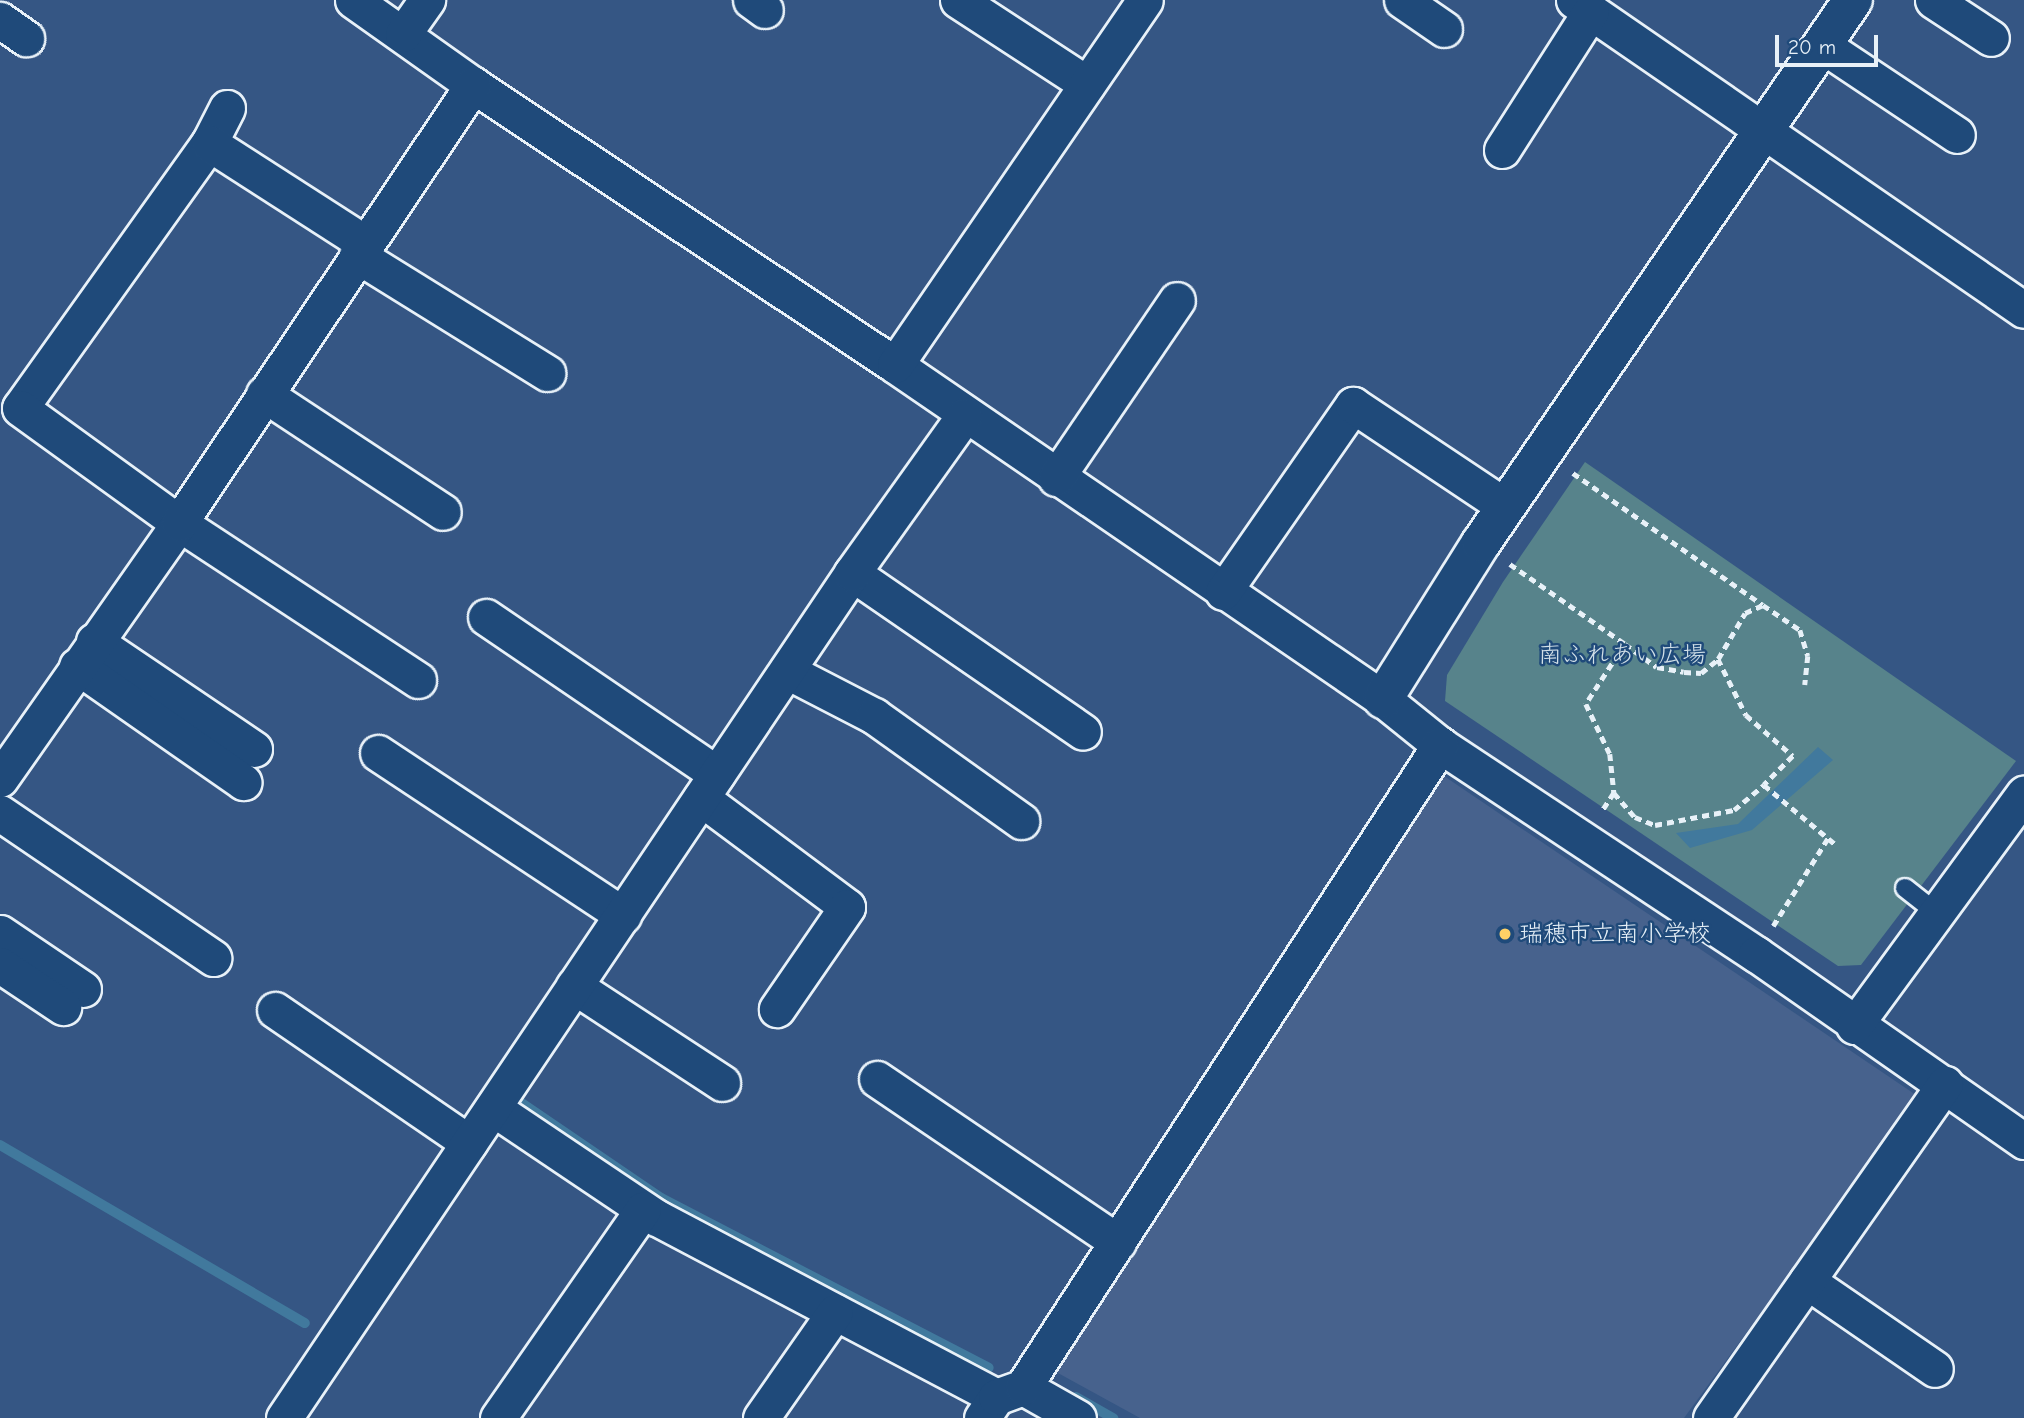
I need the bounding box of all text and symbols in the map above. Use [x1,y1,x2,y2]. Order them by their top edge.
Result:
scale bar [1779,21,1882,65]
text: 20 m [1788,35,1836,59]
park label: 南ふれあい広場 [1538,641,1706,669]
place label: 瑞穂市立南小学校 [1519,920,1711,948]
marker: 瑞穂市立南小学校 [1497,926,1513,942]

